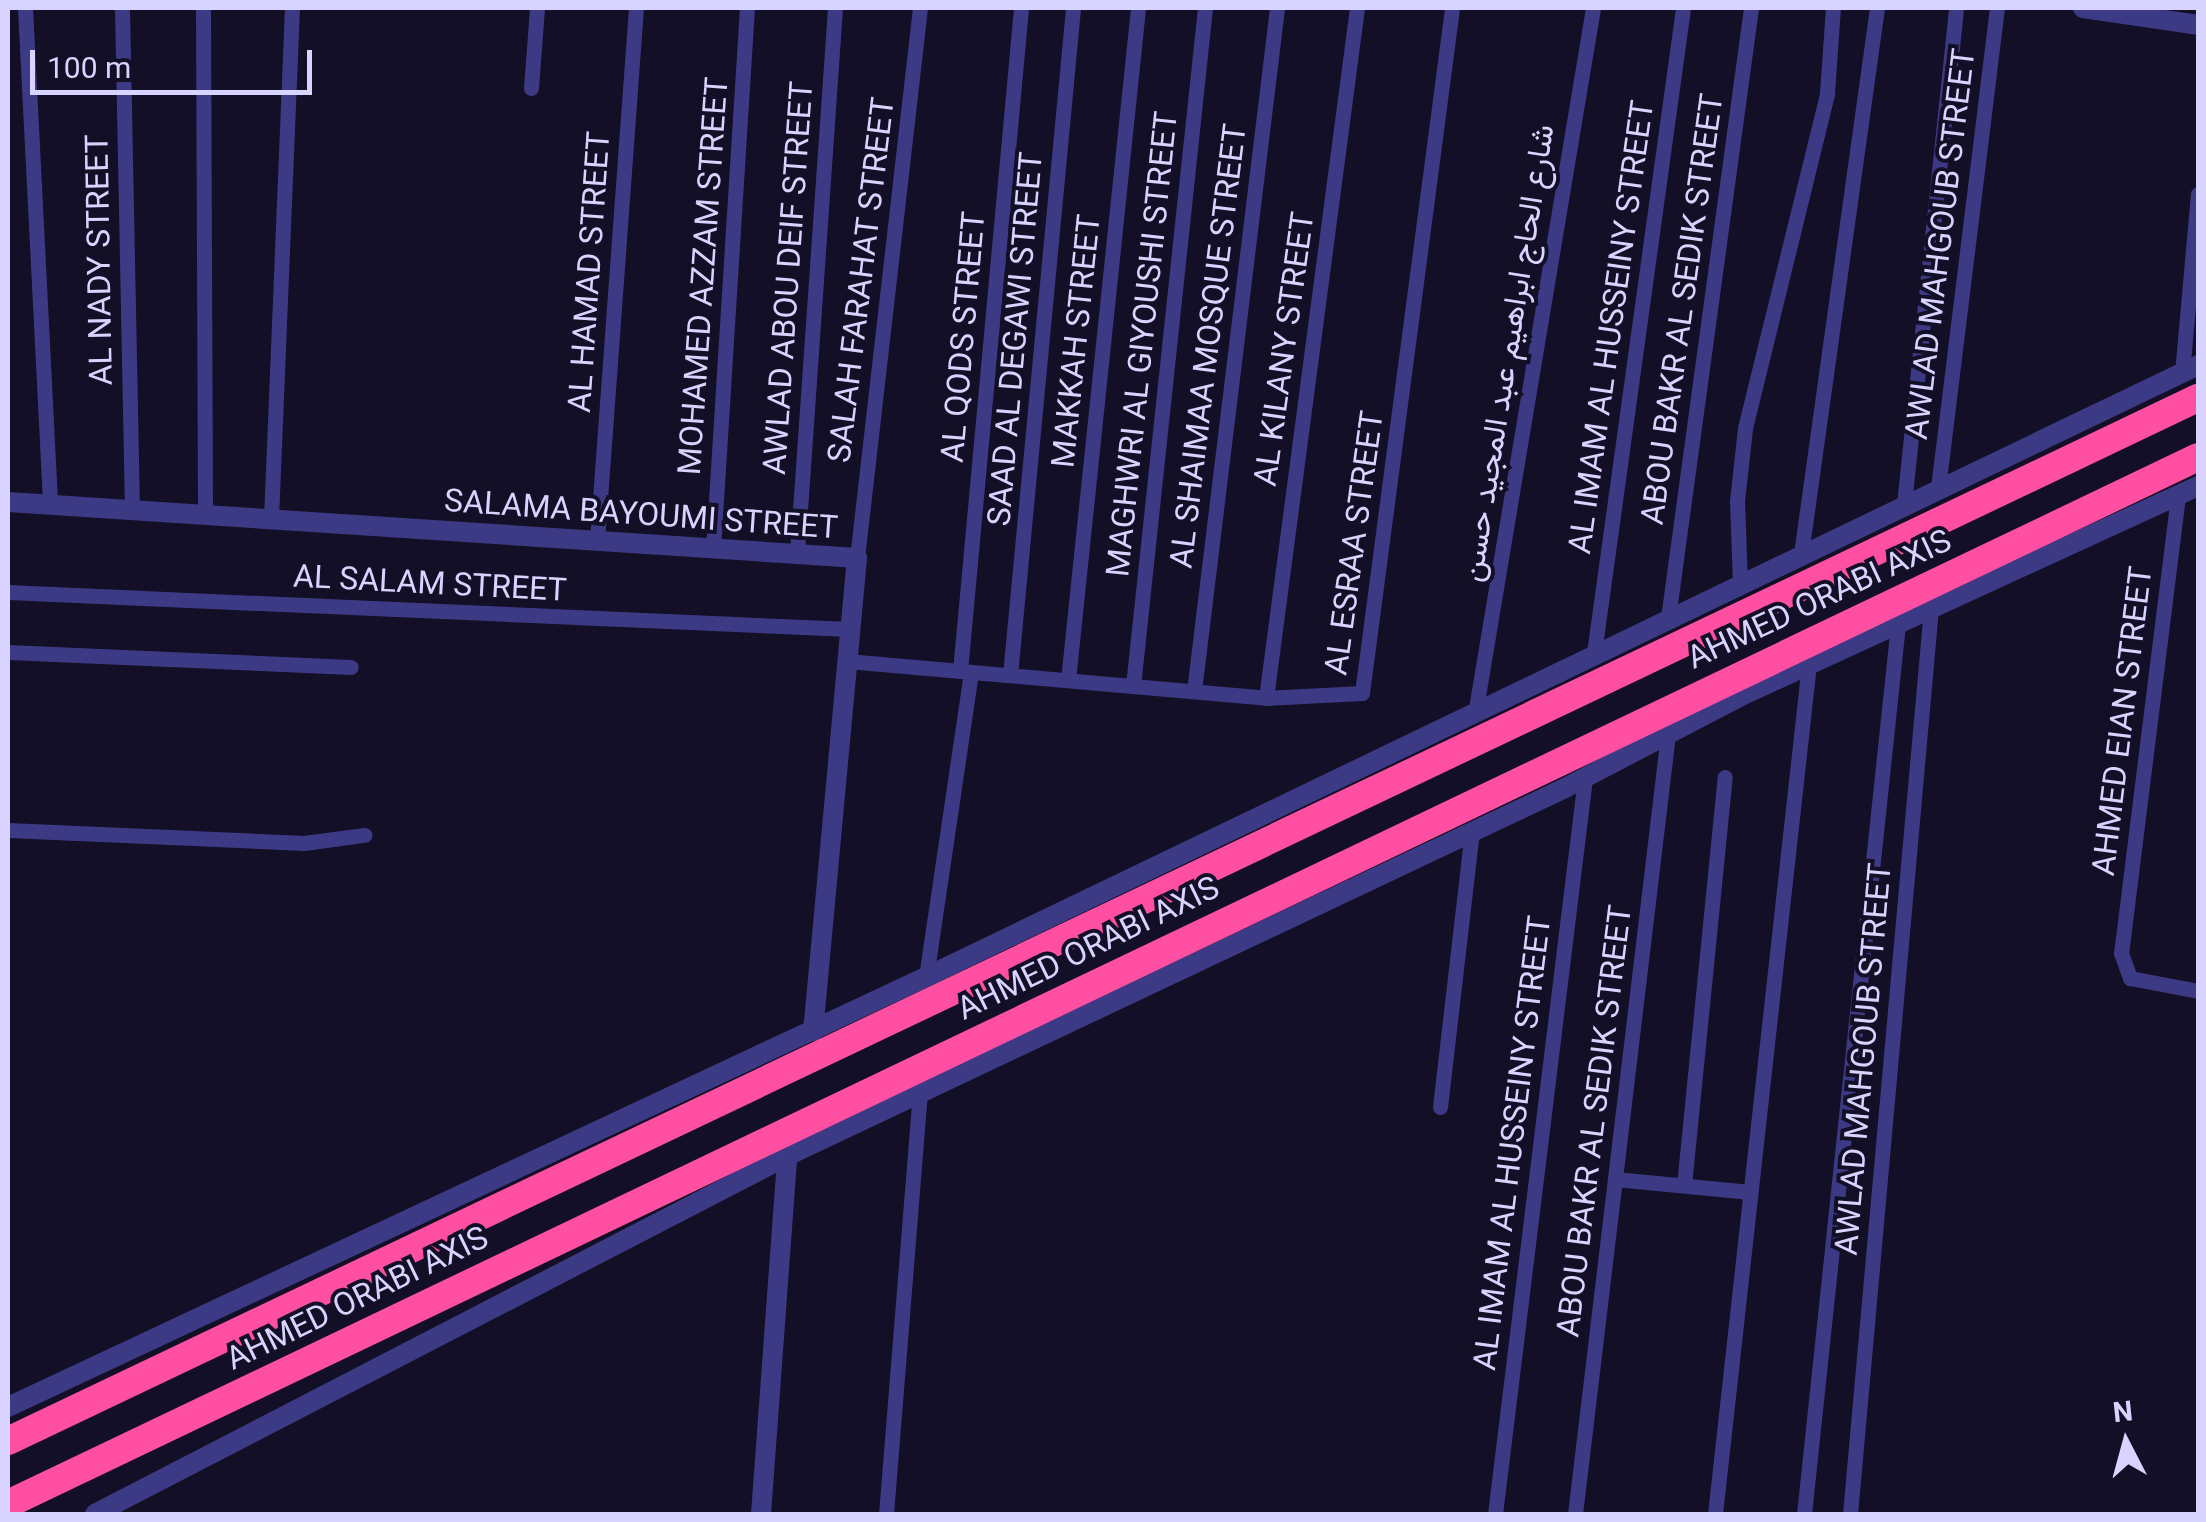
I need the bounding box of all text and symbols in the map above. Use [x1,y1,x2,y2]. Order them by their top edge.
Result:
scale bar [35,30,318,92]
street label: AWLAD MAHGOUB STREET [1897,46,1983,442]
text: 100 m [47,50,131,85]
street label: MOHAMED AZZAM STREET [670,76,736,476]
street label: AWLAD ABOU DEIF STREET [755,80,821,476]
street label: ABOU BAKR AL SEDIK STREET [1633,91,1731,527]
street label: SALAH FARAHAT STREET [820,95,902,465]
street label: AL IMAM AL HUSSEINY STREET [1560,98,1662,556]
street label: MAGHWRI AL GIYOUSHI STREET [1098,109,1186,579]
street label: AL SHAIMAA MOSQUE STREET [1162,122,1254,570]
street label: شارع الحاج ابراهيم عبد المجيد حسن [1452,122,1562,584]
street label: AL HAMAD STREET [560,130,618,414]
street label: AL NADY STREET [78,134,120,386]
street label: SAAD AL DEGAWI STREET [980,150,1050,528]
street label: AL KILANY STREET [1246,209,1322,489]
street label: AL QODS STREET [933,210,993,464]
street label: MAKKAH STREET [1044,212,1108,470]
street label: AL ESRAA STREET [1316,409,1392,677]
street label: SALAMA BAYOUMI STREET [443,481,839,547]
street label: AHMED ORABI AXIS [1681,521,1957,677]
street label: AL SALAM STREET [292,557,568,609]
street label: AHMED EIAN STREET [2084,564,2160,878]
street label: AWLAD MAHGOUB STREET [1827,861,1899,1257]
street label: AHMED ORABI AXIS [951,868,1225,1028]
street label: ABOU BAKR AL SEDIK STREET [1548,903,1640,1339]
street label: AL IMAM AL HUSSEINY STREET [1465,914,1559,1372]
street label: AHMED ORABI AXIS [220,1218,494,1378]
north arrow [2076,1392,2176,1492]
text: N [2111,1394,2134,1429]

